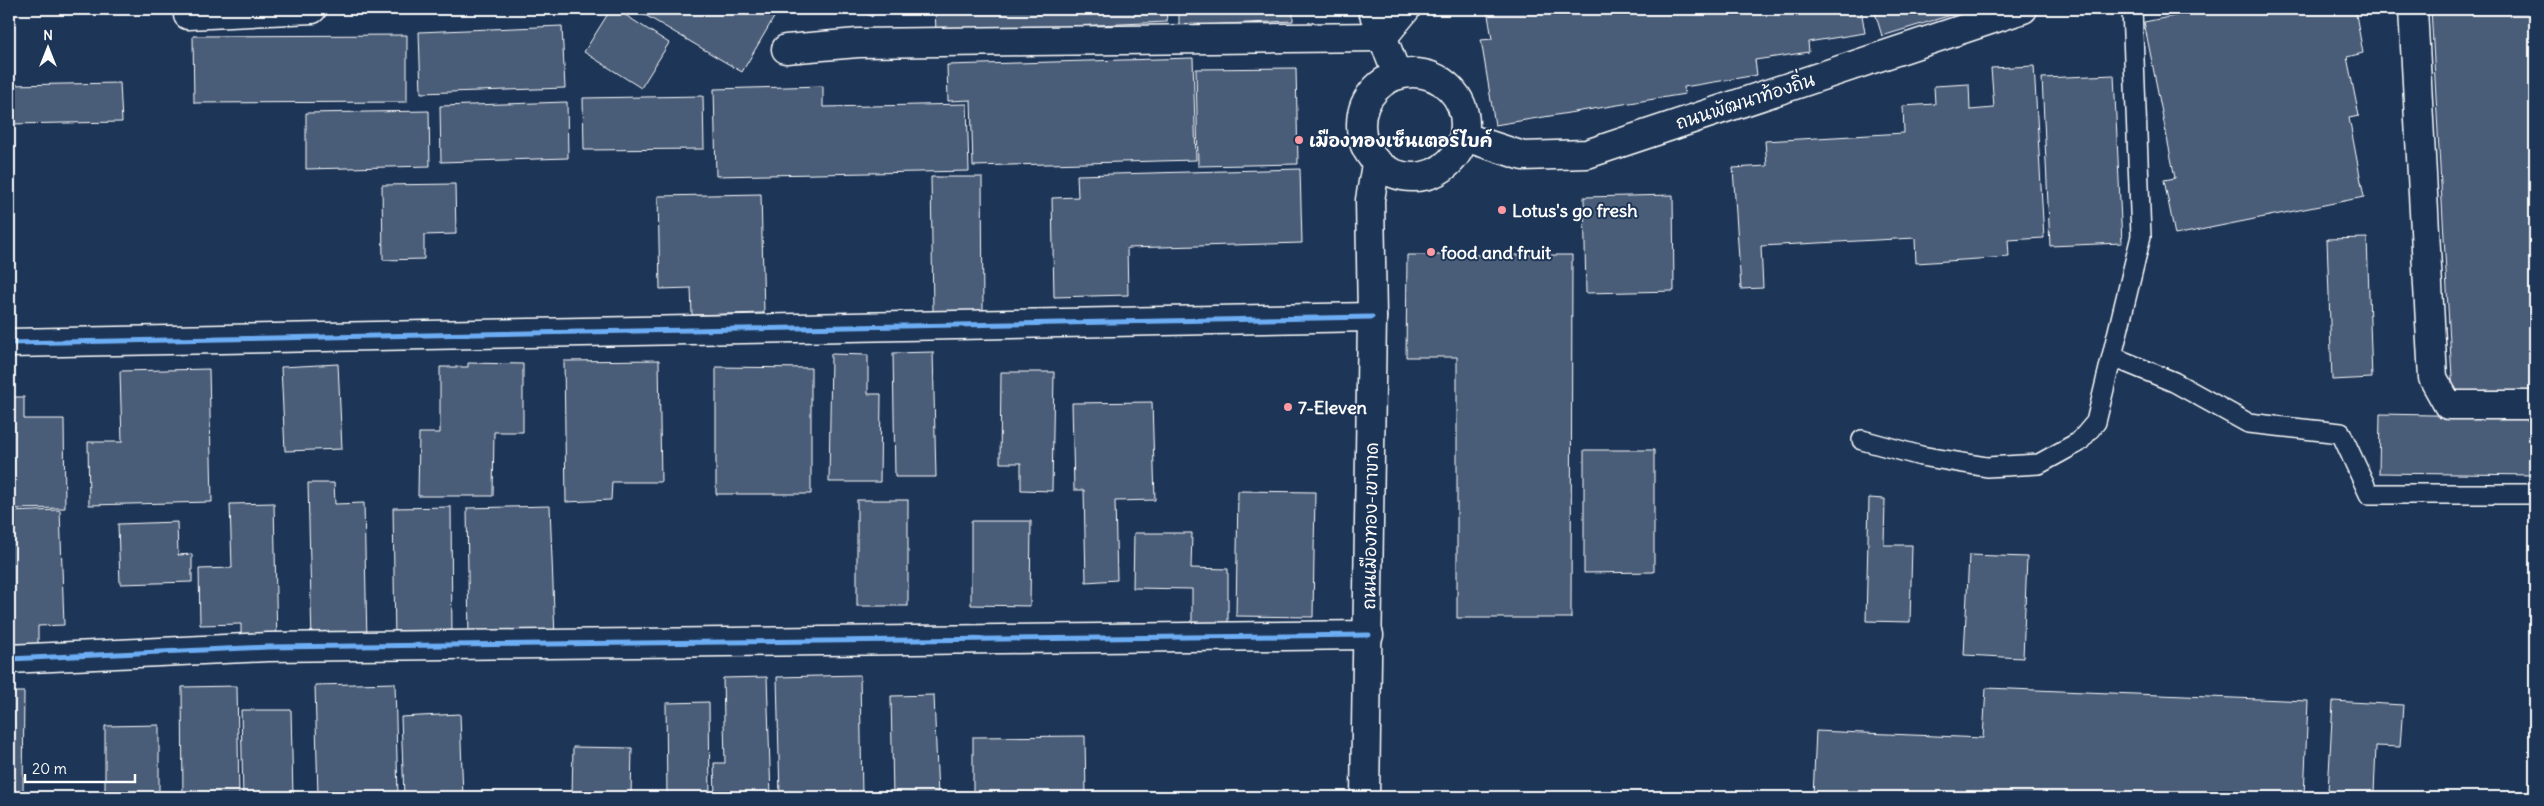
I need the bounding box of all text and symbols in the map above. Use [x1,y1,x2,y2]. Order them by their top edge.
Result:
north arrow [22,22,72,72]
text: N [43,26,53,44]
street label: ถนนพัฒนาท้องถิ่น [1671,63,1817,134]
place label: เมืองทองเซ็นเตอร์ไบค์ [1309,128,1493,152]
marker: เมืองทองเซ็นเตอร์ไบค์ [1293,134,1305,146]
place label: Lotus's go fresh [1512,199,1638,222]
marker: Lotus's go fresh [1496,204,1508,216]
place label: food and fruit [1441,241,1552,264]
marker: food and fruit [1425,246,1437,258]
place label: 7-Eleven [1298,396,1368,419]
marker: 7-Eleven [1282,401,1294,413]
street label: ถนนเมืองทอง-เขาขาด [1357,442,1383,610]
scale bar [25,751,135,783]
text: 20 m [32,759,67,778]

